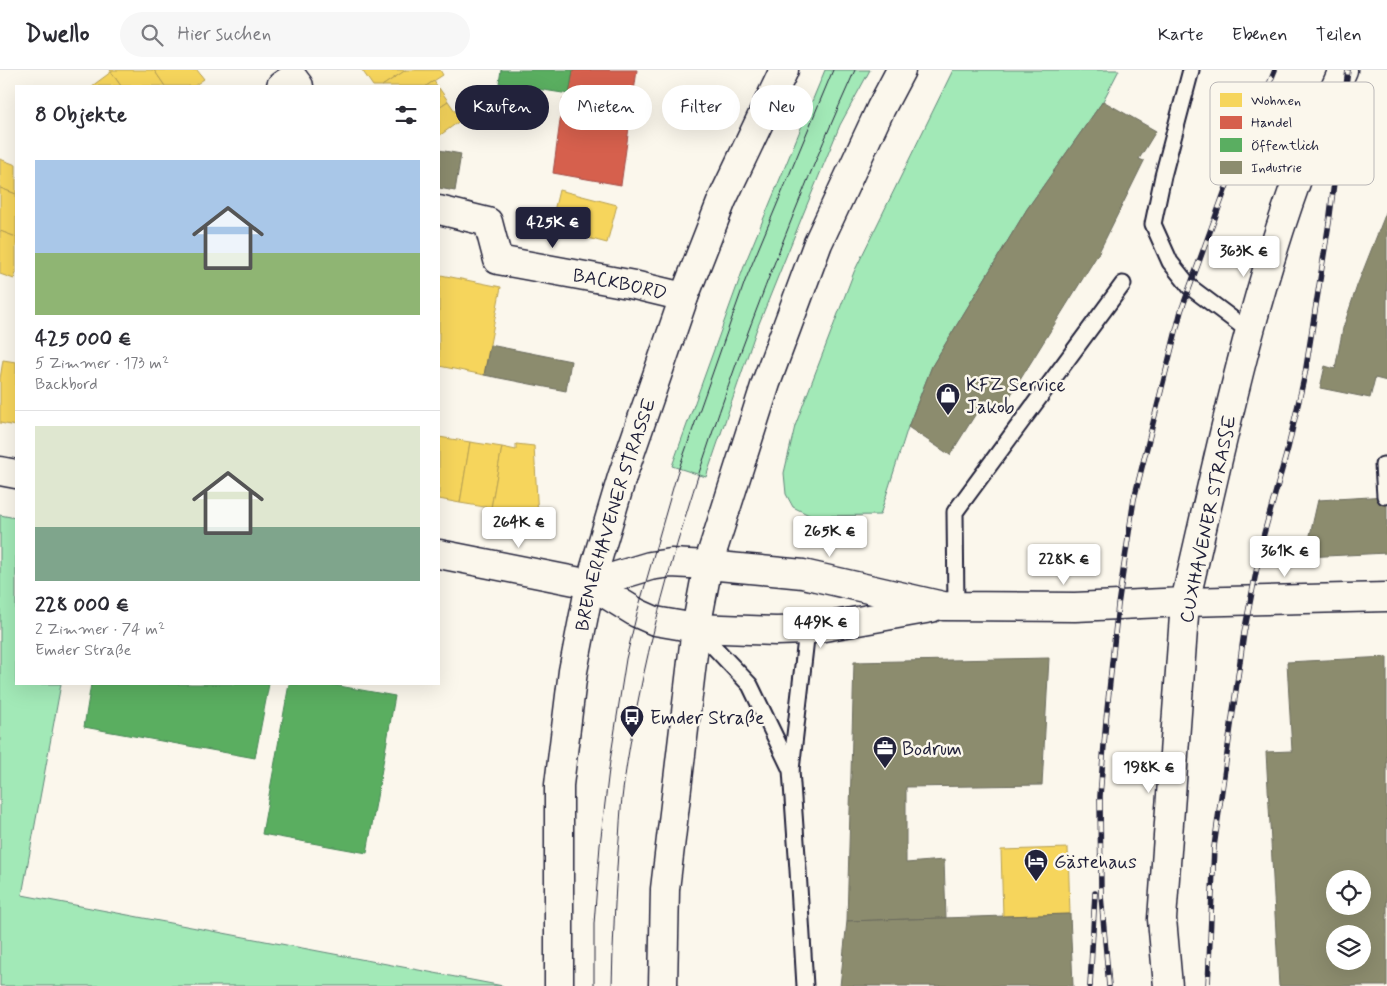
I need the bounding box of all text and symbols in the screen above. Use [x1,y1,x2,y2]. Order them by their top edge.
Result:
search box [120,12,470,57]
text: Dwello [25,19,90,50]
icon: search [138,21,166,49]
text: Hier suchen [178,22,271,47]
text: Karte [1158,23,1204,47]
text: Ebenen [1232,23,1288,47]
text: Teilen [1316,23,1362,47]
legend [1210,82,1374,185]
chip: Kaufen [455,85,549,130]
chip: Mieten [559,85,652,130]
chip: Filter [662,85,740,130]
chip: Neu [750,85,813,130]
text: Wohnen [1251,92,1301,110]
text: 8 Objekte [35,101,127,129]
icon: filters [392,101,420,129]
text: Handel [1251,114,1292,132]
text: Öffentlich [1251,137,1319,155]
text: Industrie [1251,159,1302,177]
icon: home [183,193,273,283]
pin: 425K € [512,206,594,249]
text: 425K € [527,212,579,233]
pin: 363K € [1203,236,1285,278]
text: 363K € [1220,241,1268,262]
street label: BACKBORD [571,263,669,307]
text: 425 000 € [35,325,132,353]
text: 5 Zimmer · 173 m² [35,353,169,374]
place label: KFZ Service Jakob [966,373,1065,420]
text: Backbord [35,374,98,395]
shop icon: KFZ Service Jakob [935,382,961,416]
street label: BREMERHAVENER STRASSE [570,395,662,633]
street label: CUXHAVENER STRASSE [1174,413,1243,625]
icon: home [183,458,273,548]
pin: 264K € [478,506,560,549]
text: 264K € [493,512,545,533]
pin: 265K € [789,516,871,558]
text: 265K € [804,521,856,542]
pin: 361K € [1244,536,1326,578]
text: 361K € [1261,541,1309,562]
pin: 228K € [1023,544,1105,586]
text: 228K € [1038,549,1090,570]
text: 228 000 € [35,591,129,619]
pin: 449K € [780,606,862,649]
text: 449K € [794,612,848,633]
text: 2 Zimmer · 74 m² [35,619,165,640]
text: Emder Straße [35,640,131,661]
bus stop icon: Emder Straße [619,704,645,738]
place label: Emder Straße [650,706,764,731]
office icon: Bodrum [872,735,898,769]
place label: Bodrum [902,737,962,762]
pin: 198K € [1108,752,1190,794]
text: 198K € [1123,757,1175,778]
hotel icon: Gästehaus [1023,848,1049,882]
place label: Gästehaus [1054,850,1137,875]
map controls [1326,870,1371,970]
button: locate [1326,870,1371,915]
button: layers [1326,925,1371,970]

